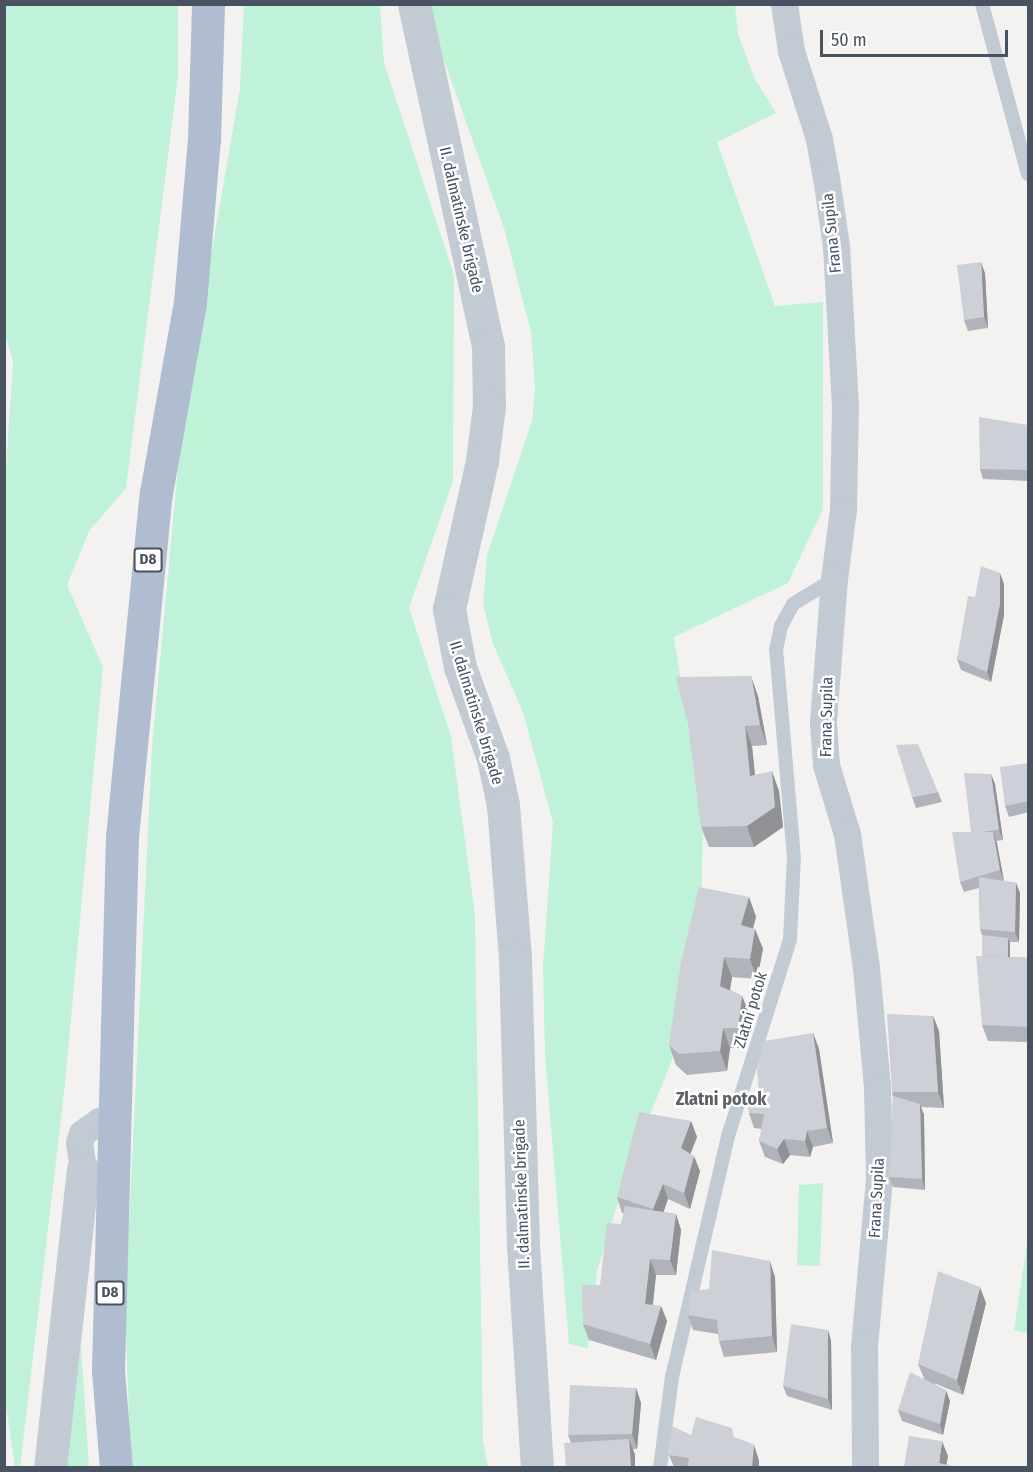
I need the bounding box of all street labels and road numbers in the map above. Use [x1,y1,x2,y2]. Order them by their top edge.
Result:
street label: II. dalmatinske brigade [435,145,487,295]
street label: Frana Supila [818,192,846,274]
road number: D8 [133,548,163,572]
street label: II. dalmatinske brigade [445,639,507,787]
street label: Frana Supila [817,677,837,757]
street label: Zlatni potok [730,970,772,1050]
street label: II. dalmatinske brigade [510,1119,534,1269]
street label: Frana Supila [865,1157,889,1239]
road number: D8 [95,1281,125,1305]

